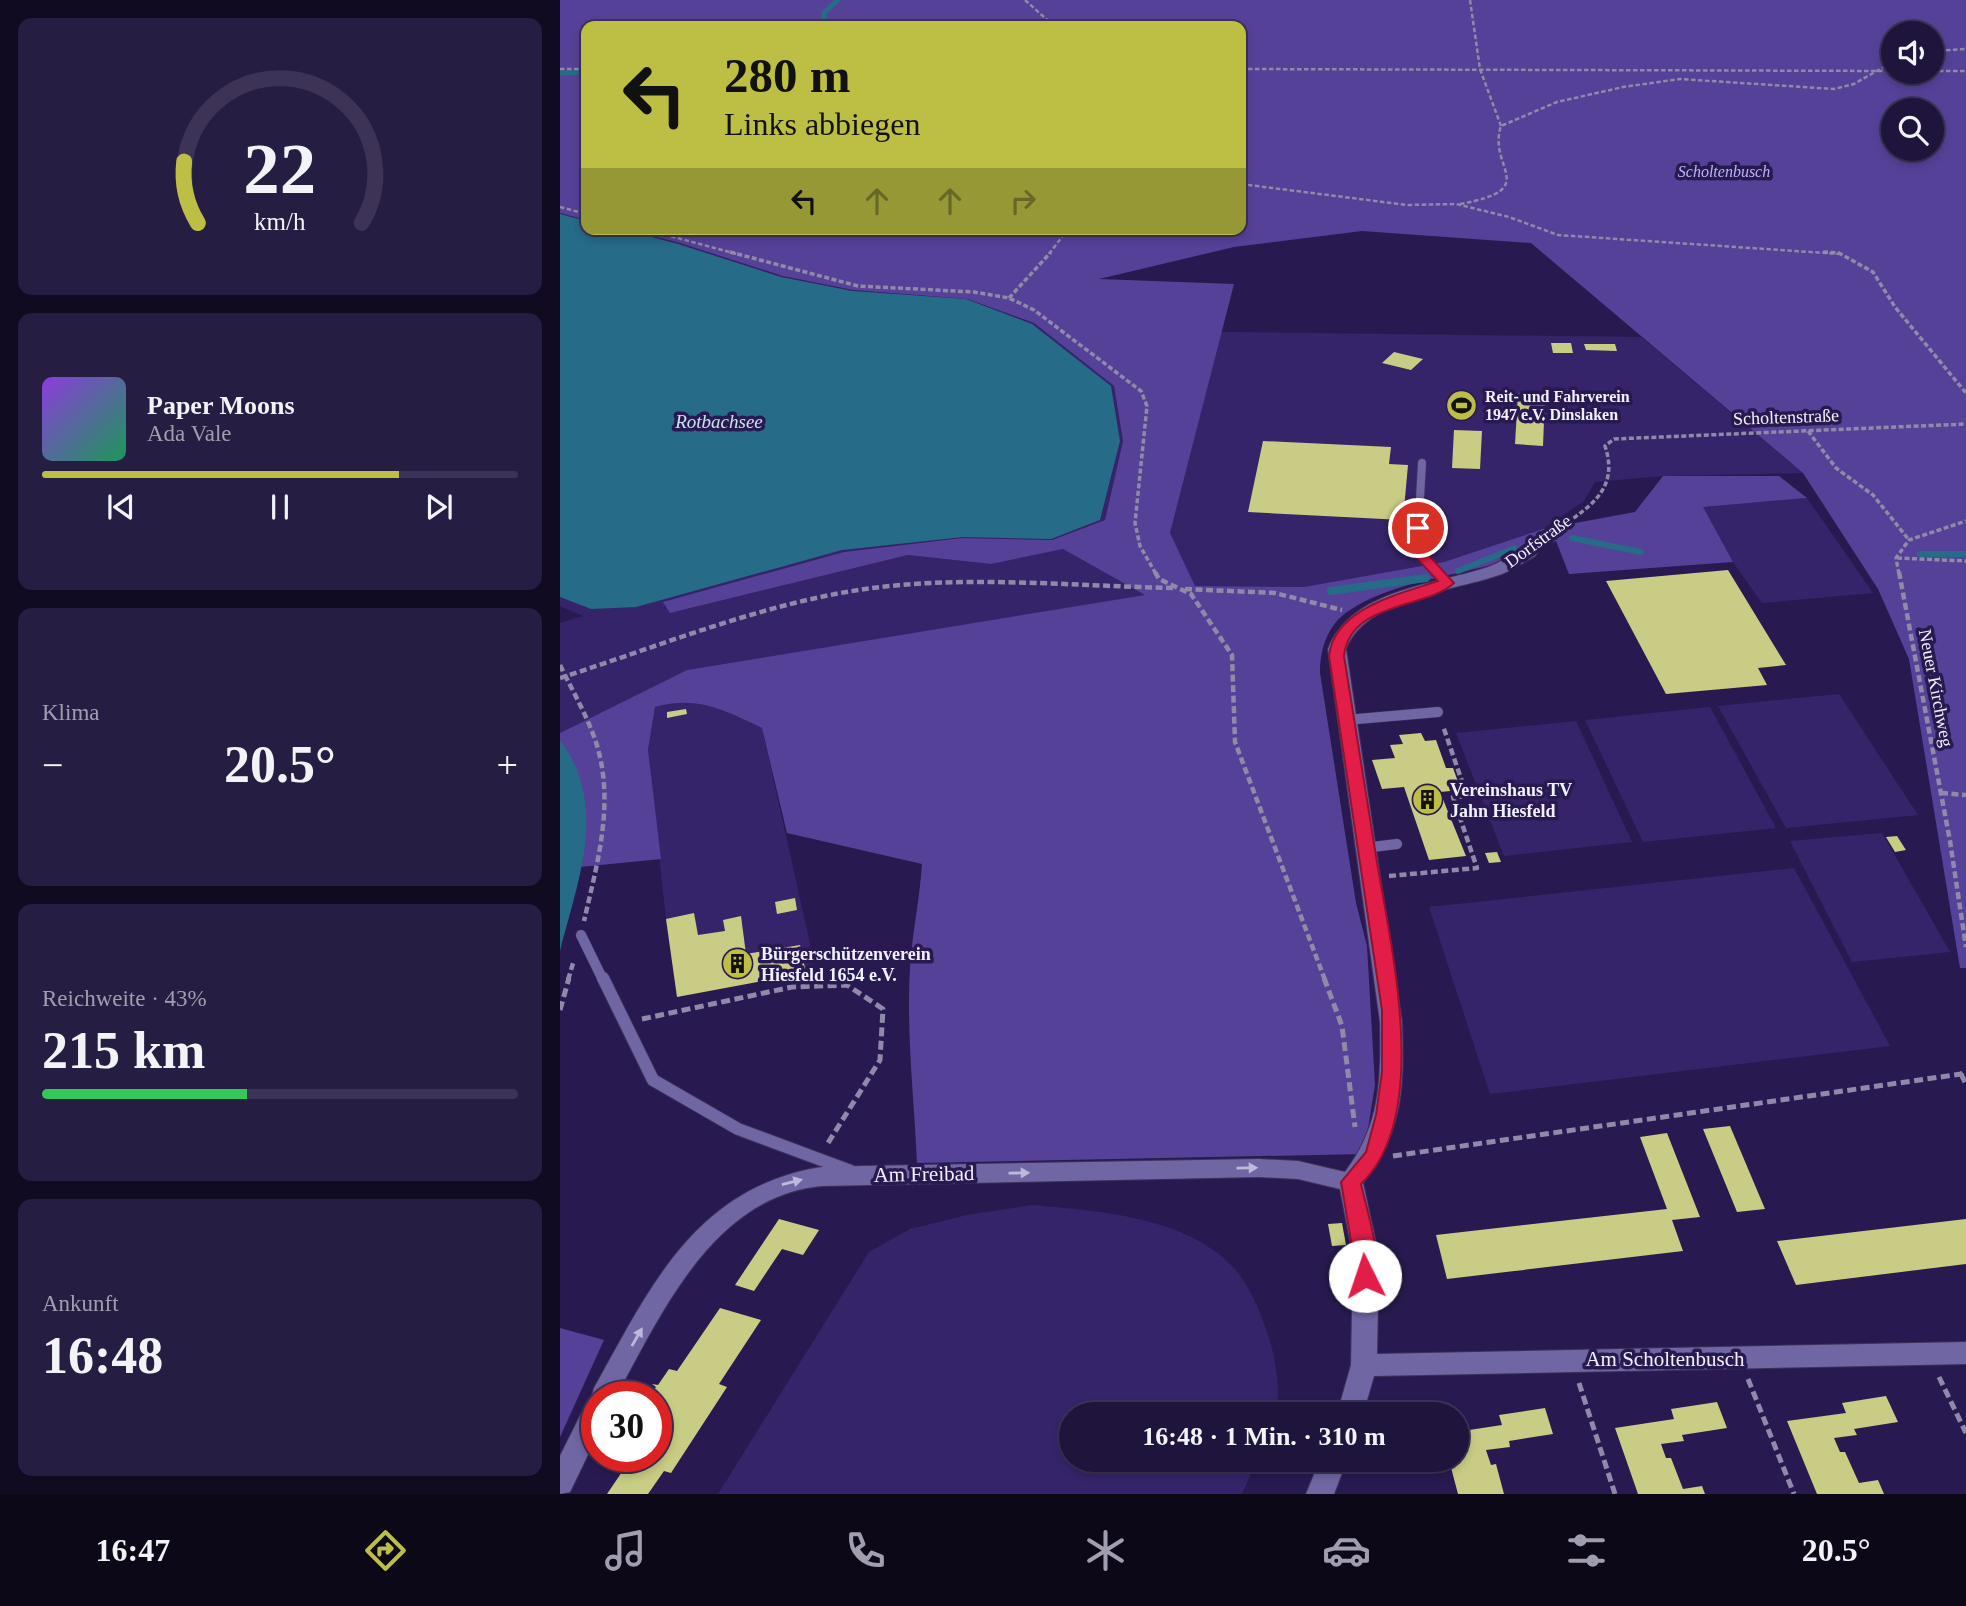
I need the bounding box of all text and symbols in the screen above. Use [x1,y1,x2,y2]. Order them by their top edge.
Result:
map controls [1881,21,1944,161]
button: sound [1881,21,1944,84]
text: 280 m [724,48,851,103]
icon: left [609,49,700,140]
button: search [1881,98,1944,161]
text: Links abbiegen [724,106,920,142]
text: 22 [244,128,316,209]
park label: Scholtenbusch [1678,163,1770,180]
icon: left [785,182,823,220]
icon: ahead [858,182,896,220]
icon: ahead [931,182,969,220]
icon: right [1004,182,1042,220]
text: km/h [254,207,306,234]
sports icon: Reit- und Fahrverein 1947 e.V. Dinslaken [1445,388,1479,422]
place label: Reit- und Fahrverein 1947 e.V. Dinslaken [1485,388,1630,423]
text: Paper Moons [147,391,295,420]
street label: Scholtenstraße [1733,405,1839,429]
water label: Rotbachsee [674,411,763,432]
text: Ada Vale [147,421,232,446]
icon: previous [102,488,140,526]
icon: pause [261,488,299,526]
icon: next [420,488,458,526]
pin [1388,498,1448,558]
icon: arrive [1399,509,1437,547]
street label: Dorfstraße [1501,510,1575,572]
street label: Neuer Kirchweg [1915,627,1957,749]
text: Klima [42,700,100,725]
text: 20.5° [224,736,336,793]
text: − [42,744,63,786]
text: + [497,744,518,786]
place label: Vereinshaus TV Jahn Hiesfeld [1450,780,1572,821]
building icon: Vereinshaus TV Jahn Hiesfeld [1410,783,1444,817]
place label: Bürgerschützenverein Hiesfeld 1654 e.V. [761,944,931,985]
building icon: Bürgerschützenverein Hiesfeld 1654 e.V. [721,947,755,981]
text: Reichweite · 43% [42,986,207,1011]
text: 215 km [42,1022,205,1079]
street label: Am Freibad [873,1161,975,1187]
one-way arrow [1236,1162,1258,1174]
one-way arrow [1009,1167,1031,1179]
one-way arrow [782,1176,804,1187]
position arrow [1328,1239,1402,1313]
text: Ankunft [42,1291,119,1316]
text: 16:48 [42,1327,163,1384]
one-way arrow [631,1328,643,1347]
street label: Am Scholtenbusch [1585,1347,1745,1371]
speed limit sign: 30 [581,1381,672,1472]
text: 16:48 · 1 Min. · 310 m [1142,1422,1386,1451]
icon: directions [361,1526,410,1575]
icon: music [601,1526,650,1575]
icon: phone [841,1526,890,1575]
icon: climate [1081,1526,1130,1575]
icon: car [1322,1526,1371,1575]
icon: filters [1562,1526,1611,1575]
text: 16:47 [96,1532,170,1568]
text: 20.5° [1802,1532,1870,1568]

